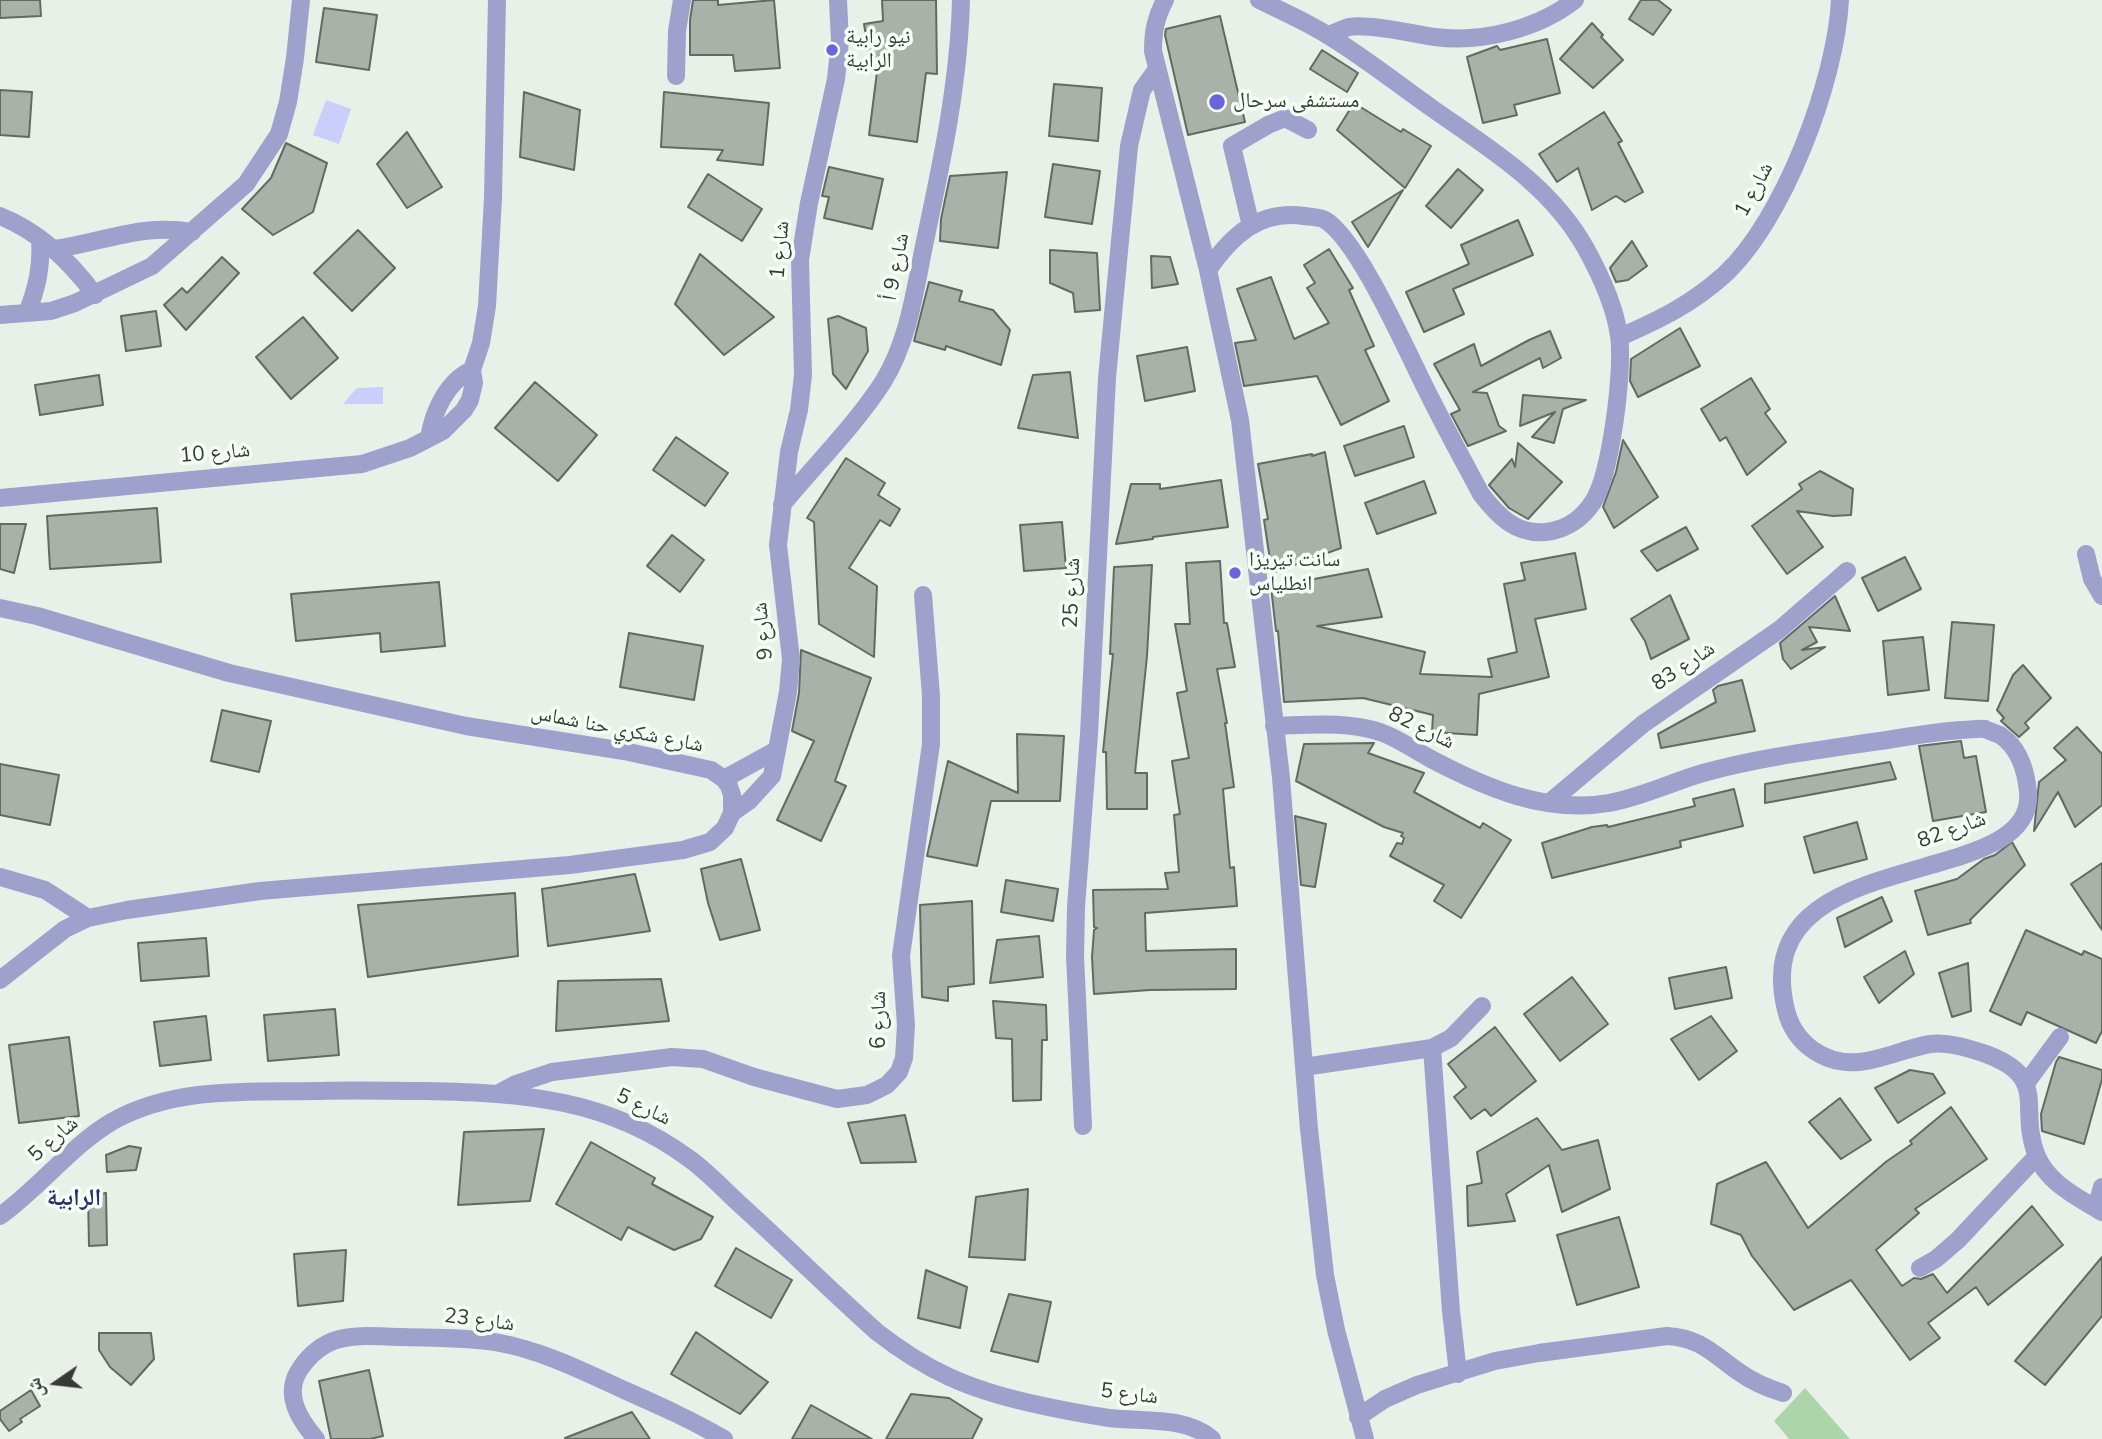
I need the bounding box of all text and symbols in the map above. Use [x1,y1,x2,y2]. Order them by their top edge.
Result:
place label: نيو رابية الرابية [846,25,910,75]
marker: نيو رابية الرابية [824,42,840,58]
place label: مستشفى سرحال [1233,89,1359,115]
marker: مستشفى سرحال [1207,92,1227,112]
street label: شارع 1 [1730,159,1780,221]
street label: شارع 1 [766,220,796,280]
street label: شارع 9 أ [878,231,916,303]
street label: شارع 10 [179,438,251,470]
place label: سانت تيريزا انطلياس [1249,548,1340,598]
street label: شارع 25 [1059,557,1087,629]
marker: سانت تيريزا انطلياس [1227,565,1243,581]
street label: شارع 9 [748,601,780,661]
street label: شارع 83 [1648,637,1720,697]
street label: شارع شكري حنا شماس [529,701,705,759]
street label: شارع 82 [1384,702,1458,756]
street label: شارع 82 [1915,807,1989,855]
street label: شارع 6 [867,991,893,1049]
street label: شارع 5 [611,1084,675,1132]
street label: شارع 5 [24,1111,84,1169]
district label: الرابية [47,1185,101,1213]
street label: شارع 23 [442,1304,516,1338]
north arrow [21,1348,91,1418]
text: ش [21,1375,51,1401]
street label: شارع 5 [1099,1379,1159,1411]

